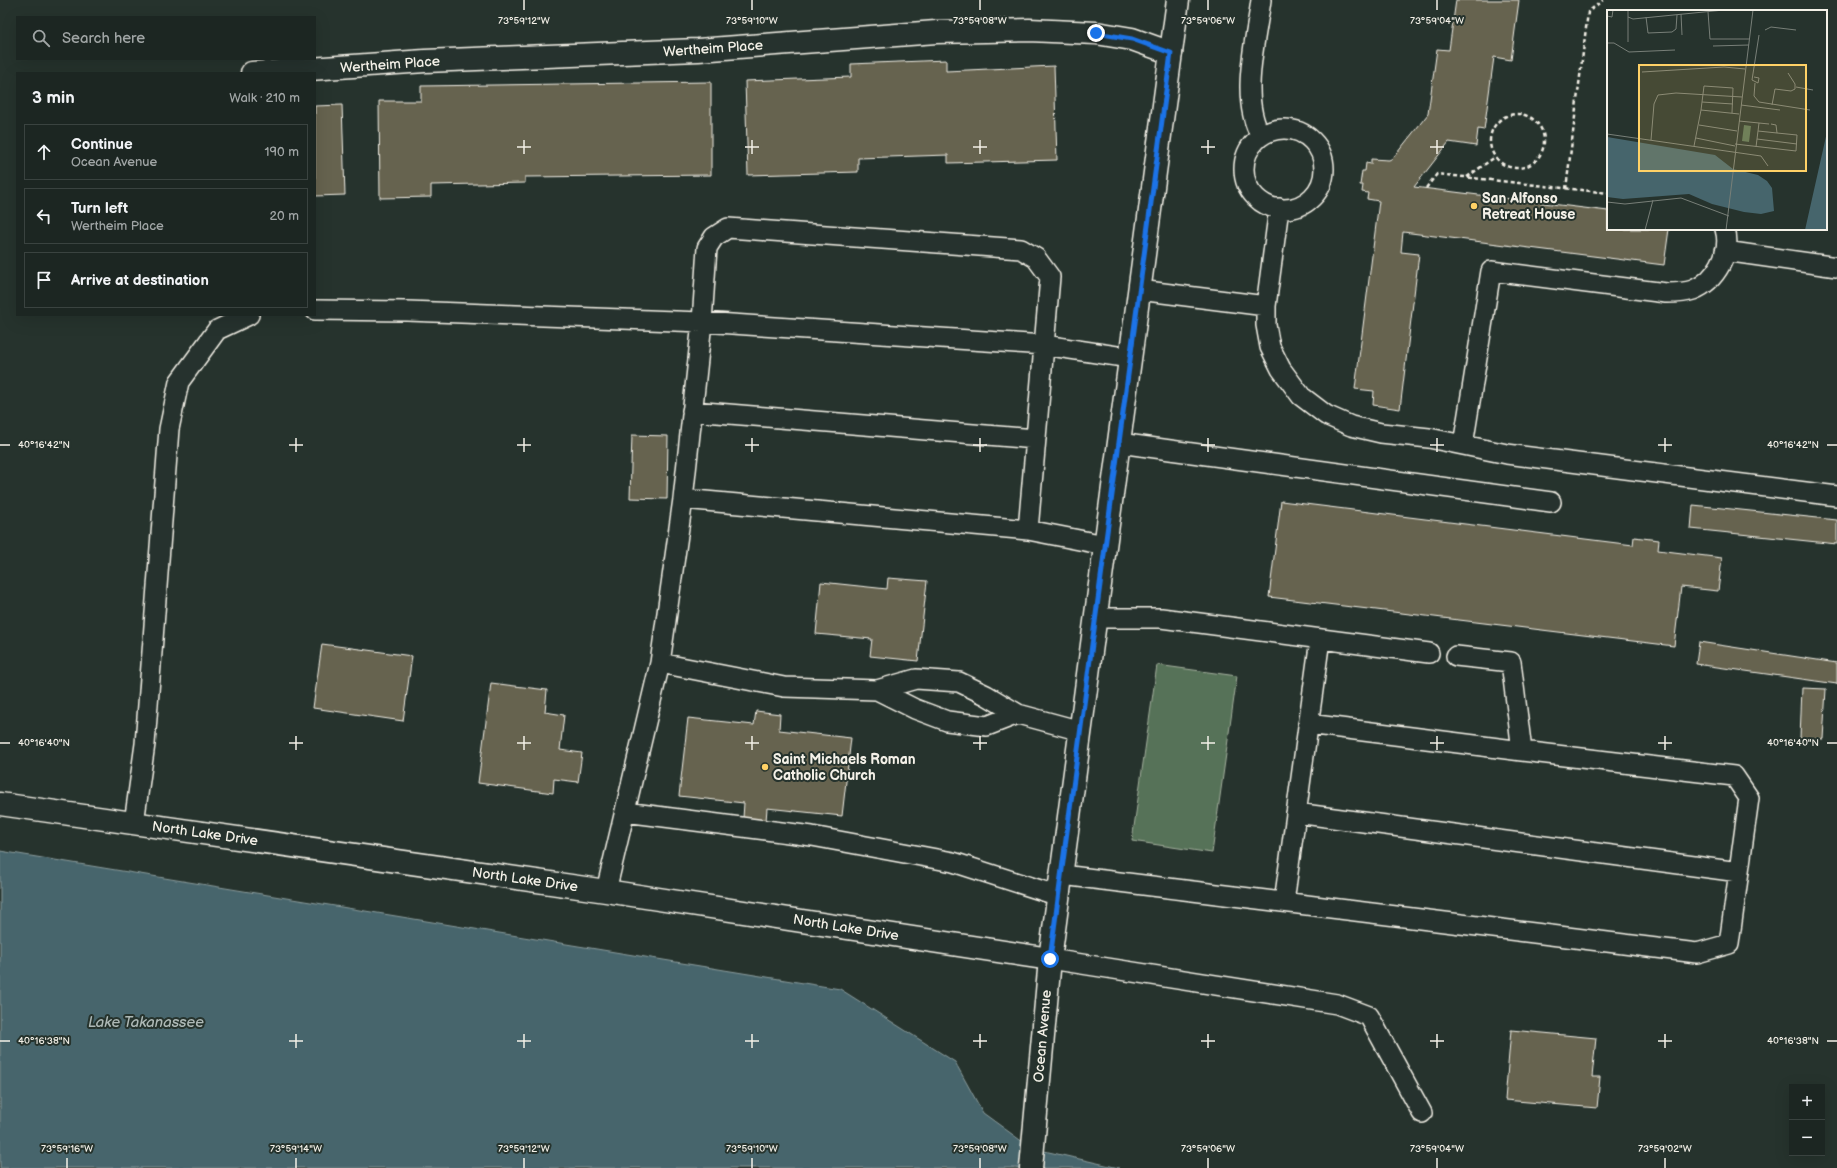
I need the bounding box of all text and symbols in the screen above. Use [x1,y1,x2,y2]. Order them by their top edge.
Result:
inset map [1607,10,1827,230]
text: 73°59'12"W [498,15,550,27]
text: 73°59'10"W [726,15,778,27]
text: 73°59'08"W [953,15,1007,27]
text: 73°59'06"W [1181,15,1235,27]
text: 73°59'04"W [1410,15,1464,27]
search box [16,16,316,60]
route end [1087,24,1105,42]
icon: search [30,27,52,49]
text: Search here [62,29,145,48]
street label: Wertheim Place [663,37,763,60]
street label: Wertheim Place [340,53,440,76]
text: 3 min [32,88,75,108]
text: Walk · 210 m [229,90,300,106]
text: Continue [71,135,133,154]
icon: ahead [33,141,55,163]
text: 190 m [265,144,299,160]
text: Ocean Avenue [71,154,157,170]
place label: San Alfonso Retreat House [1482,190,1575,223]
text: Turn left [71,199,128,218]
marker: San Alfonso Retreat House [1469,201,1479,211]
icon: left [33,205,55,227]
text: 20 m [269,208,299,224]
text: Wertheim Place [71,218,164,234]
icon: arrive [33,269,55,291]
text: Arrive at destination [71,271,209,290]
text: 40°16'42"N [18,439,70,451]
text: 40°16'42"N [1767,439,1819,451]
text: 40°16'40"N [18,737,70,749]
text: 40°16'40"N [1767,737,1819,749]
place label: Saint Michaels Roman Catholic Church [773,751,916,784]
marker: Saint Michaels Roman Catholic Church [760,762,770,772]
street label: North Lake Drive [151,818,259,849]
street label: North Lake Drive [471,864,579,895]
street label: North Lake Drive [792,911,900,944]
route start [1041,950,1059,968]
street label: Ocean Avenue [1030,989,1055,1083]
water label: Lake Takanassee [88,1013,204,1032]
text: 40°16'38"N [18,1035,70,1047]
text: 40°16'38"N [1767,1035,1819,1047]
map controls [1789,1084,1825,1156]
button: + [1789,1084,1825,1120]
button: − [1789,1120,1825,1156]
text: 73°59'16"W [41,1143,93,1155]
text: 73°59'14"W [270,1143,322,1155]
text: 73°59'12"W [498,1143,550,1155]
text: 73°59'10"W [726,1143,778,1155]
text: 73°59'08"W [953,1143,1007,1155]
text: 73°59'06"W [1181,1143,1235,1155]
text: 73°59'04"W [1410,1143,1464,1155]
text: 73°59'02"W [1638,1143,1692,1155]

